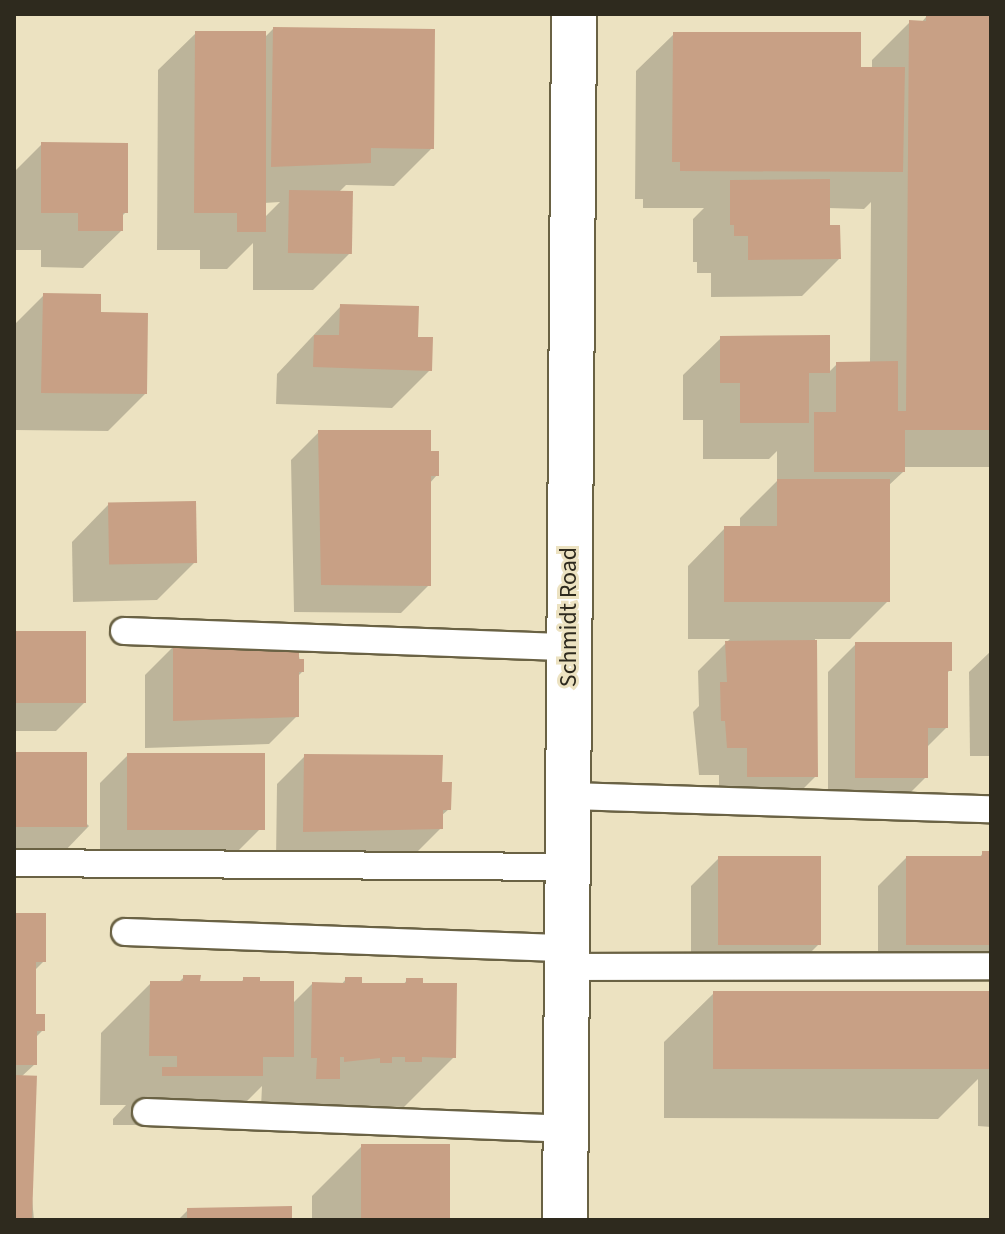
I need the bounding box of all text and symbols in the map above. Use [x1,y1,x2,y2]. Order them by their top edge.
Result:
street label: Schmidt Road [555,547,583,687]

